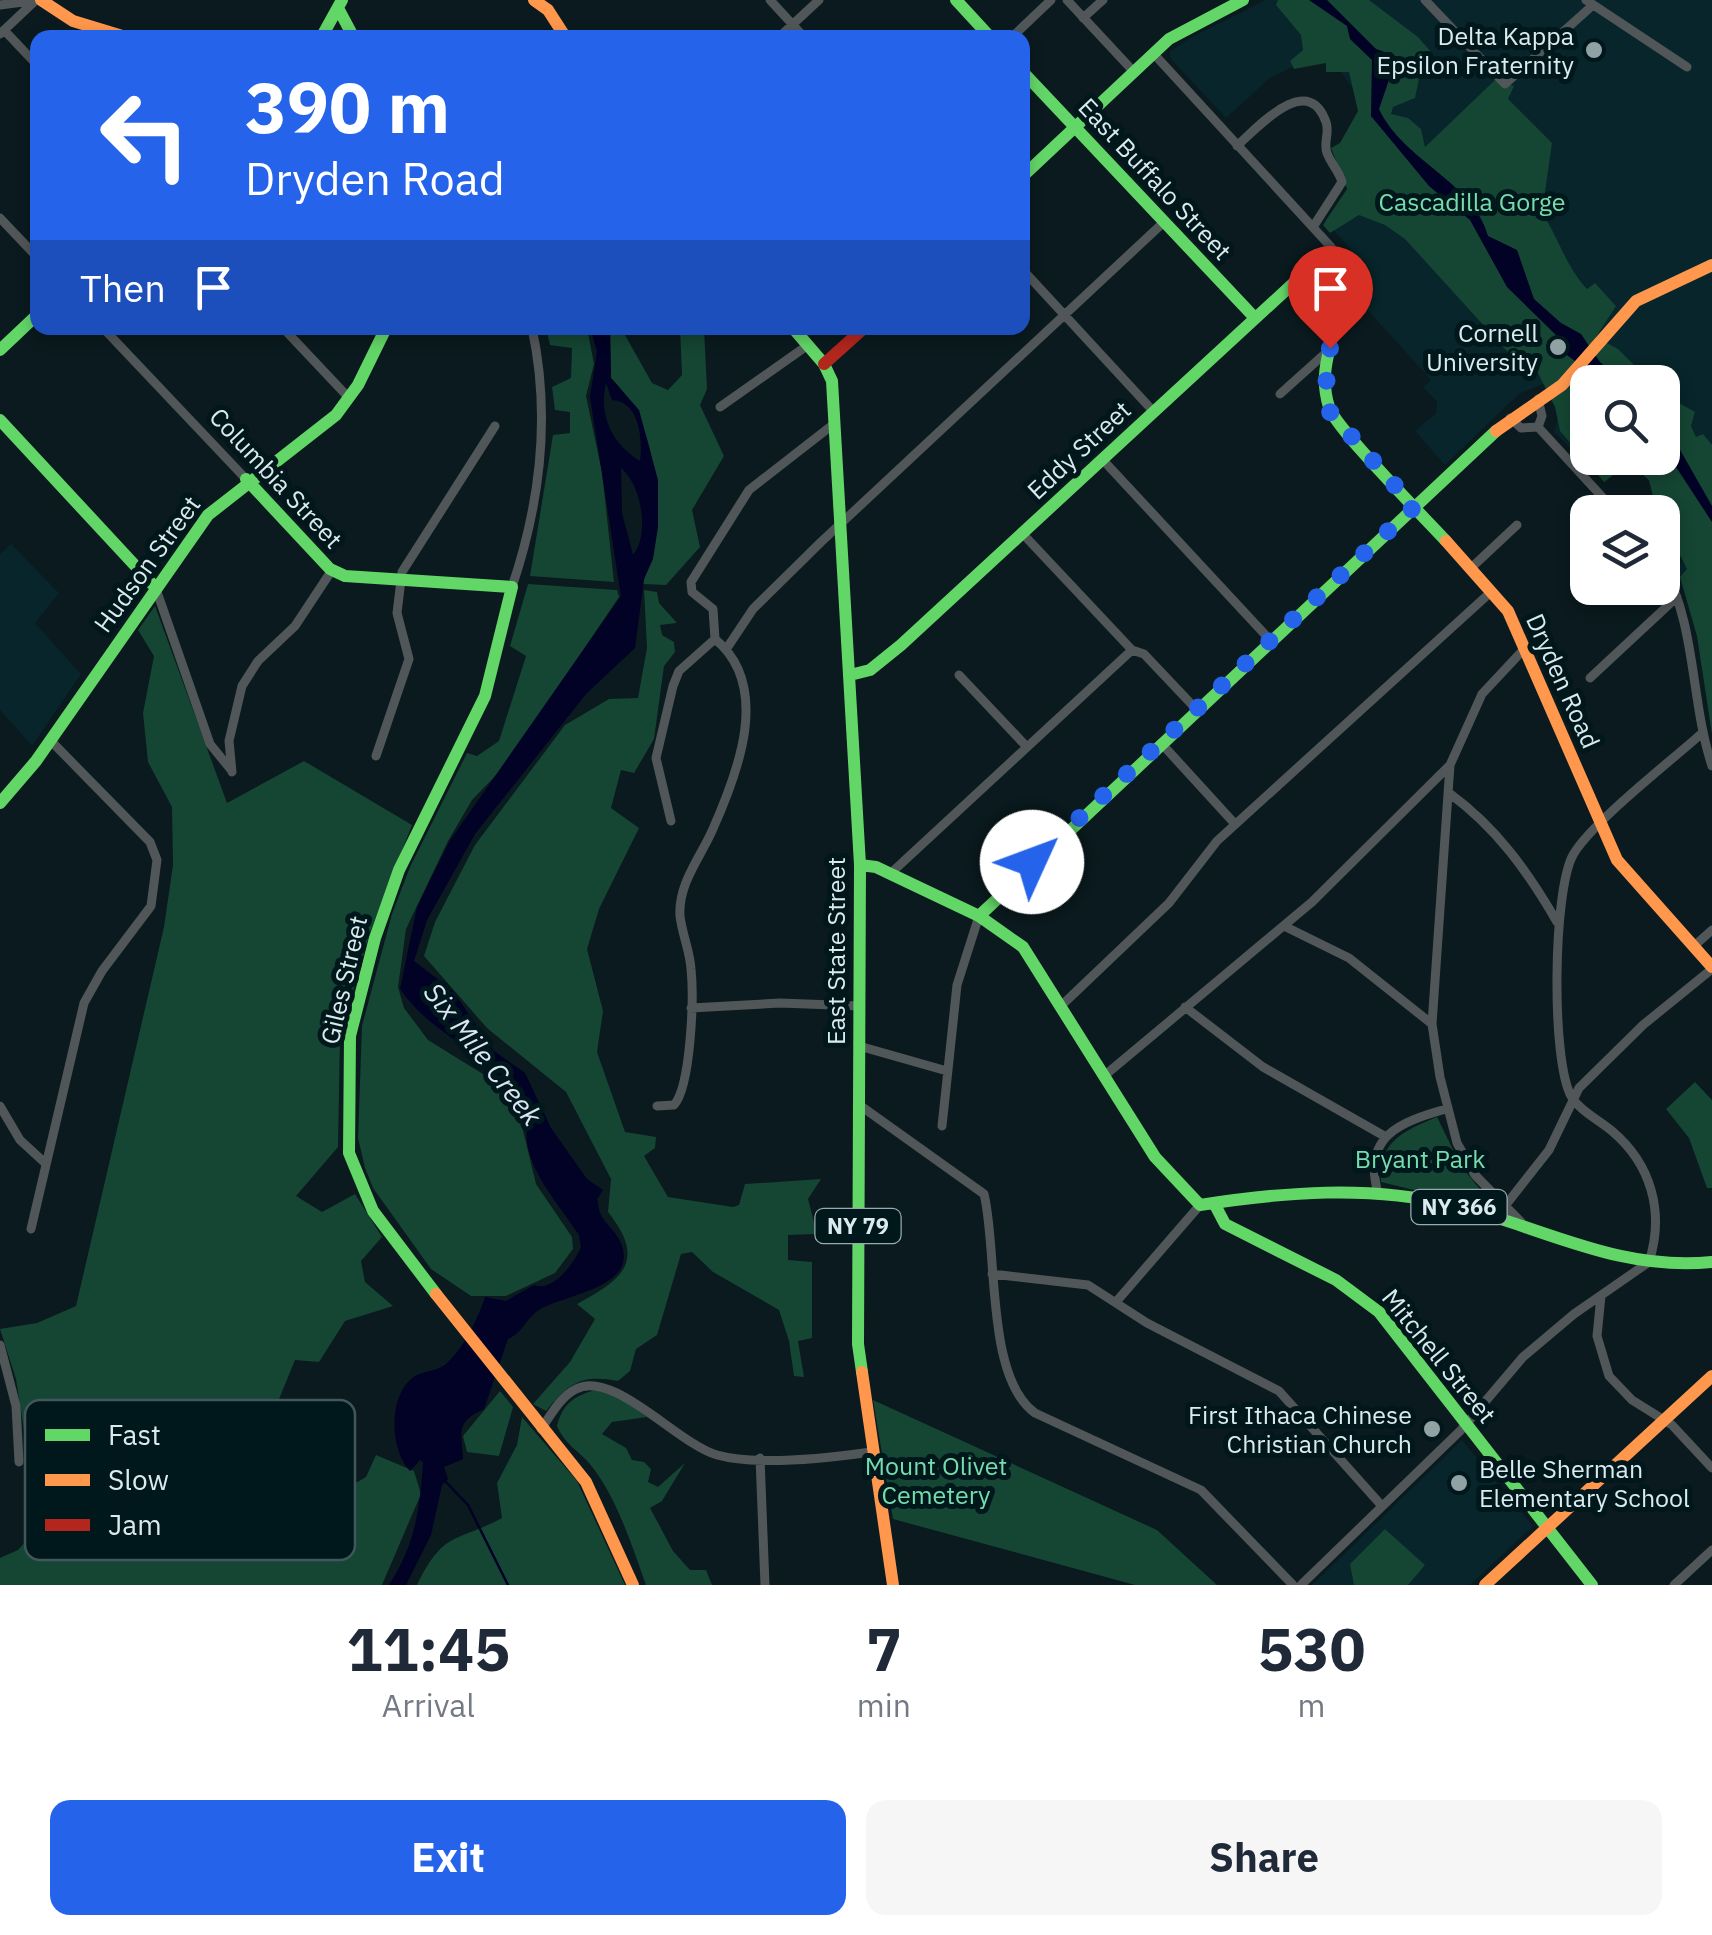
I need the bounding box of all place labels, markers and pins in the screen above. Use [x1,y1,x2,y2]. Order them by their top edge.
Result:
place label: Delta Kappa Epsilon Fraternity [1376,19,1575,81]
marker: Delta Kappa Epsilon Fraternity [1583,39,1605,61]
pin [1288,246,1373,349]
place label: Cornell University [1426,316,1539,378]
marker: Cornell University [1547,336,1569,358]
place label: First Ithaca Chinese Christian Church [1188,1398,1412,1460]
marker: First Ithaca Chinese Christian Church [1421,1418,1443,1440]
place label: Belle Sherman Elementary School [1479,1452,1690,1514]
marker: Belle Sherman Elementary School [1448,1472,1470,1494]

